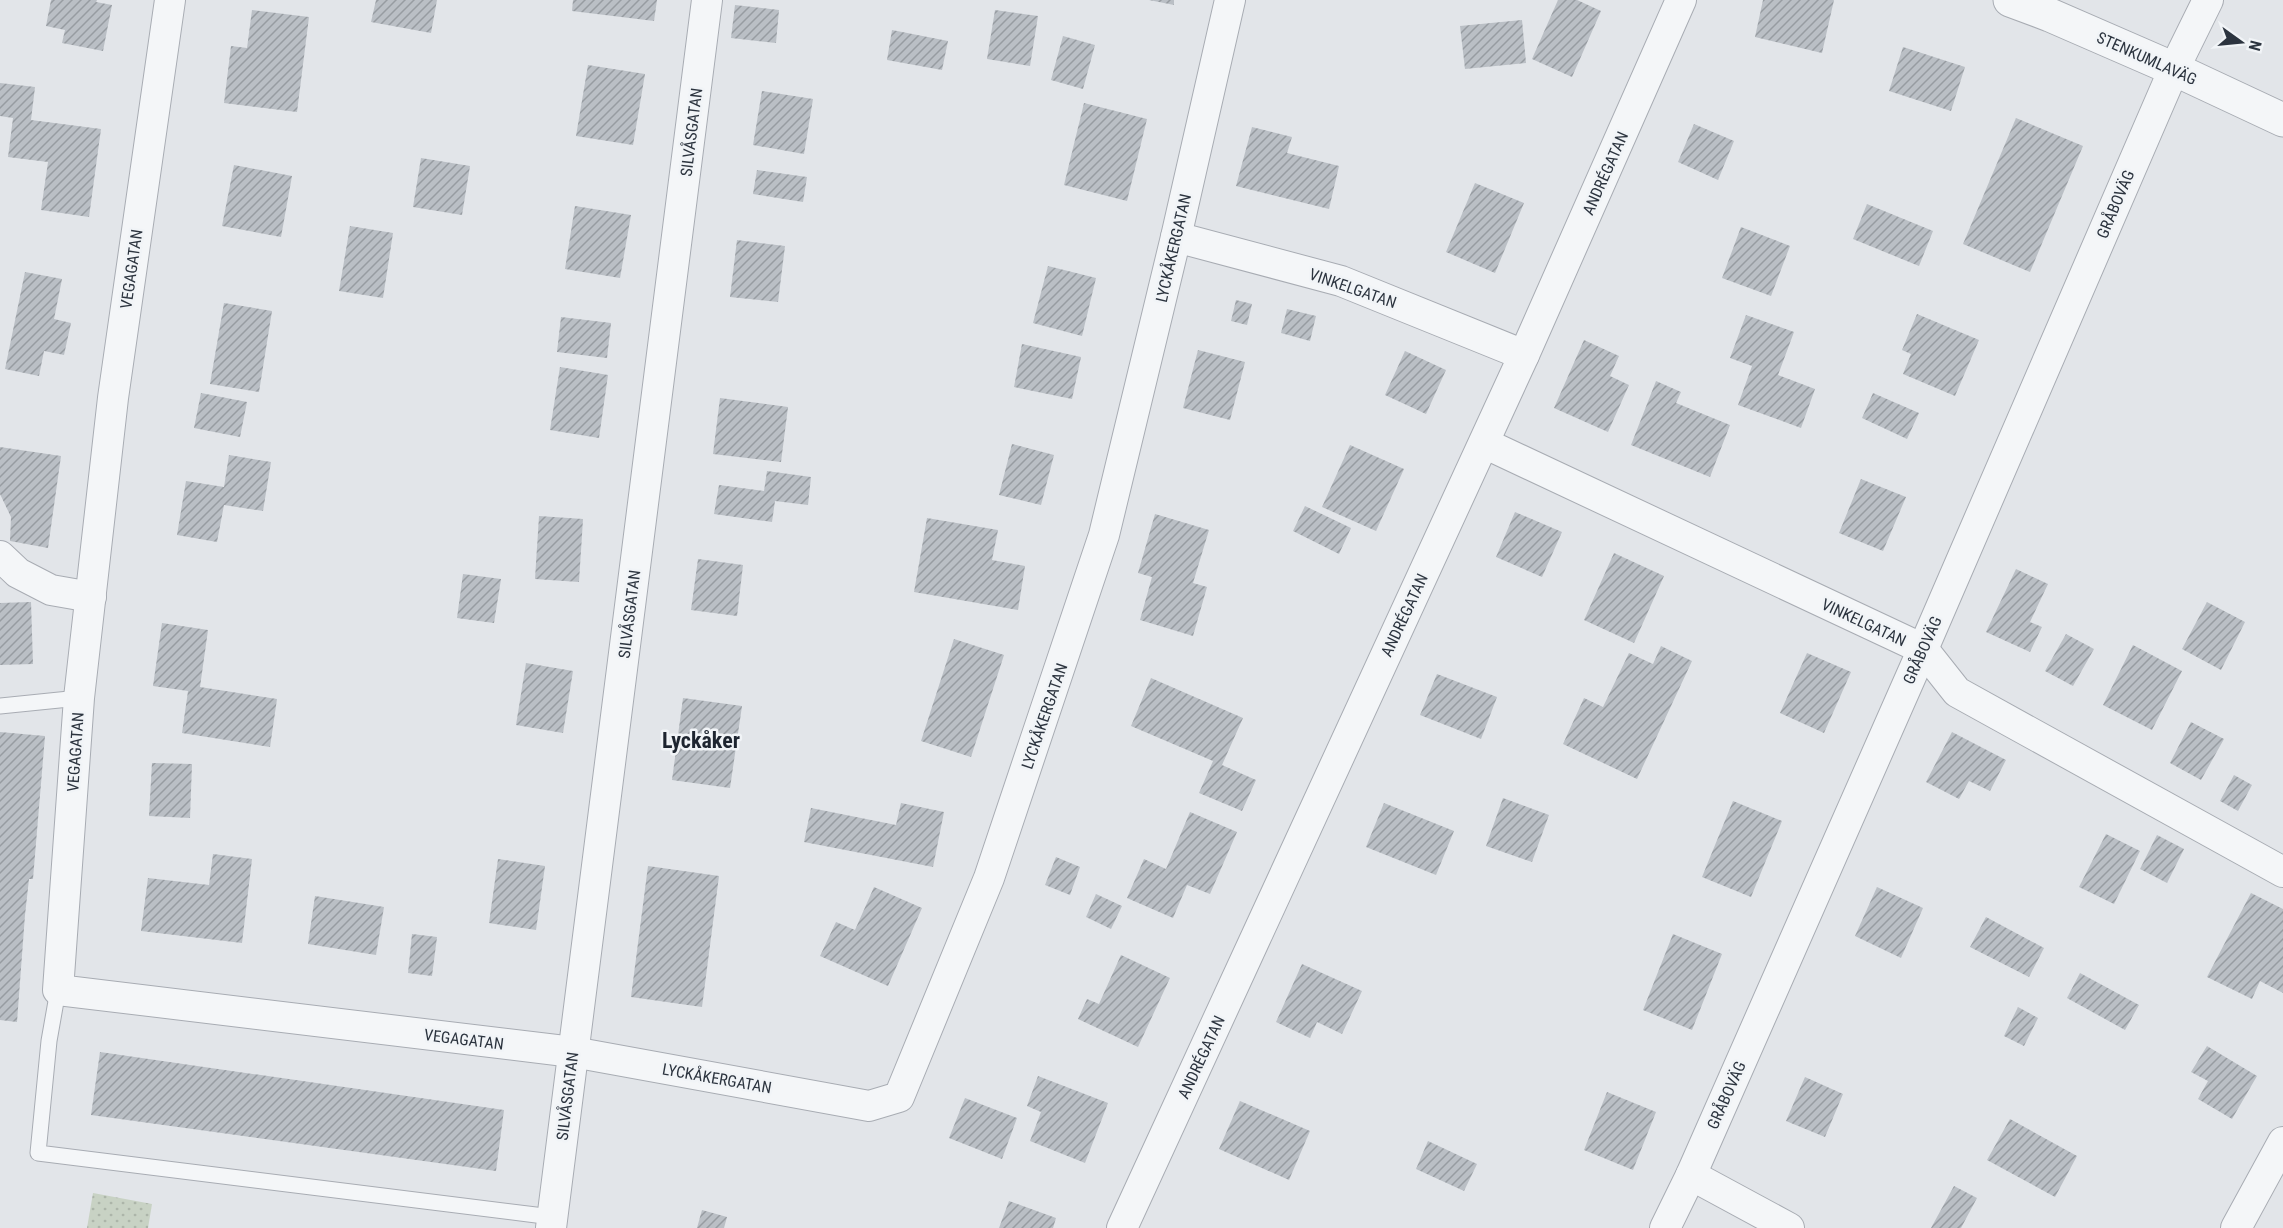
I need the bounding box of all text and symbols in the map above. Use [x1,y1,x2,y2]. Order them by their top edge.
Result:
north arrow [2211,12,2271,72]
street label: STENKUMLAVÄG [2094,28,2200,89]
text: N [2245,39,2265,53]
street label: SILVÅSGATAN [676,87,706,177]
street label: ANDRÉGATAN [1579,129,1632,218]
street label: GRÅBOVÄG [2092,167,2138,241]
street label: LYCKÅKERGATAN [1151,192,1195,304]
street label: VEGAGATAN [117,228,146,310]
street label: VINKELGATAN [1307,265,1399,312]
street label: SILVÅSGATAN [614,569,644,659]
street label: ANDRÉGATAN [1377,571,1432,660]
street label: VINKELGATAN [1818,595,1909,650]
street label: GRÅBOVÄG [1898,613,1946,687]
street label: LYCKÅKERGATAN [1017,660,1071,772]
street label: VEGAGATAN [63,711,88,793]
district label: Lyckåker [662,728,740,753]
street label: ANDRÉGATAN [1174,1013,1229,1102]
street label: VEGAGATAN [423,1025,505,1054]
street label: SILVÅSGATAN [552,1051,582,1141]
street label: GRÅBOVÄG [1702,1058,1750,1132]
street label: LYCKÅKERGATAN [661,1059,773,1097]

